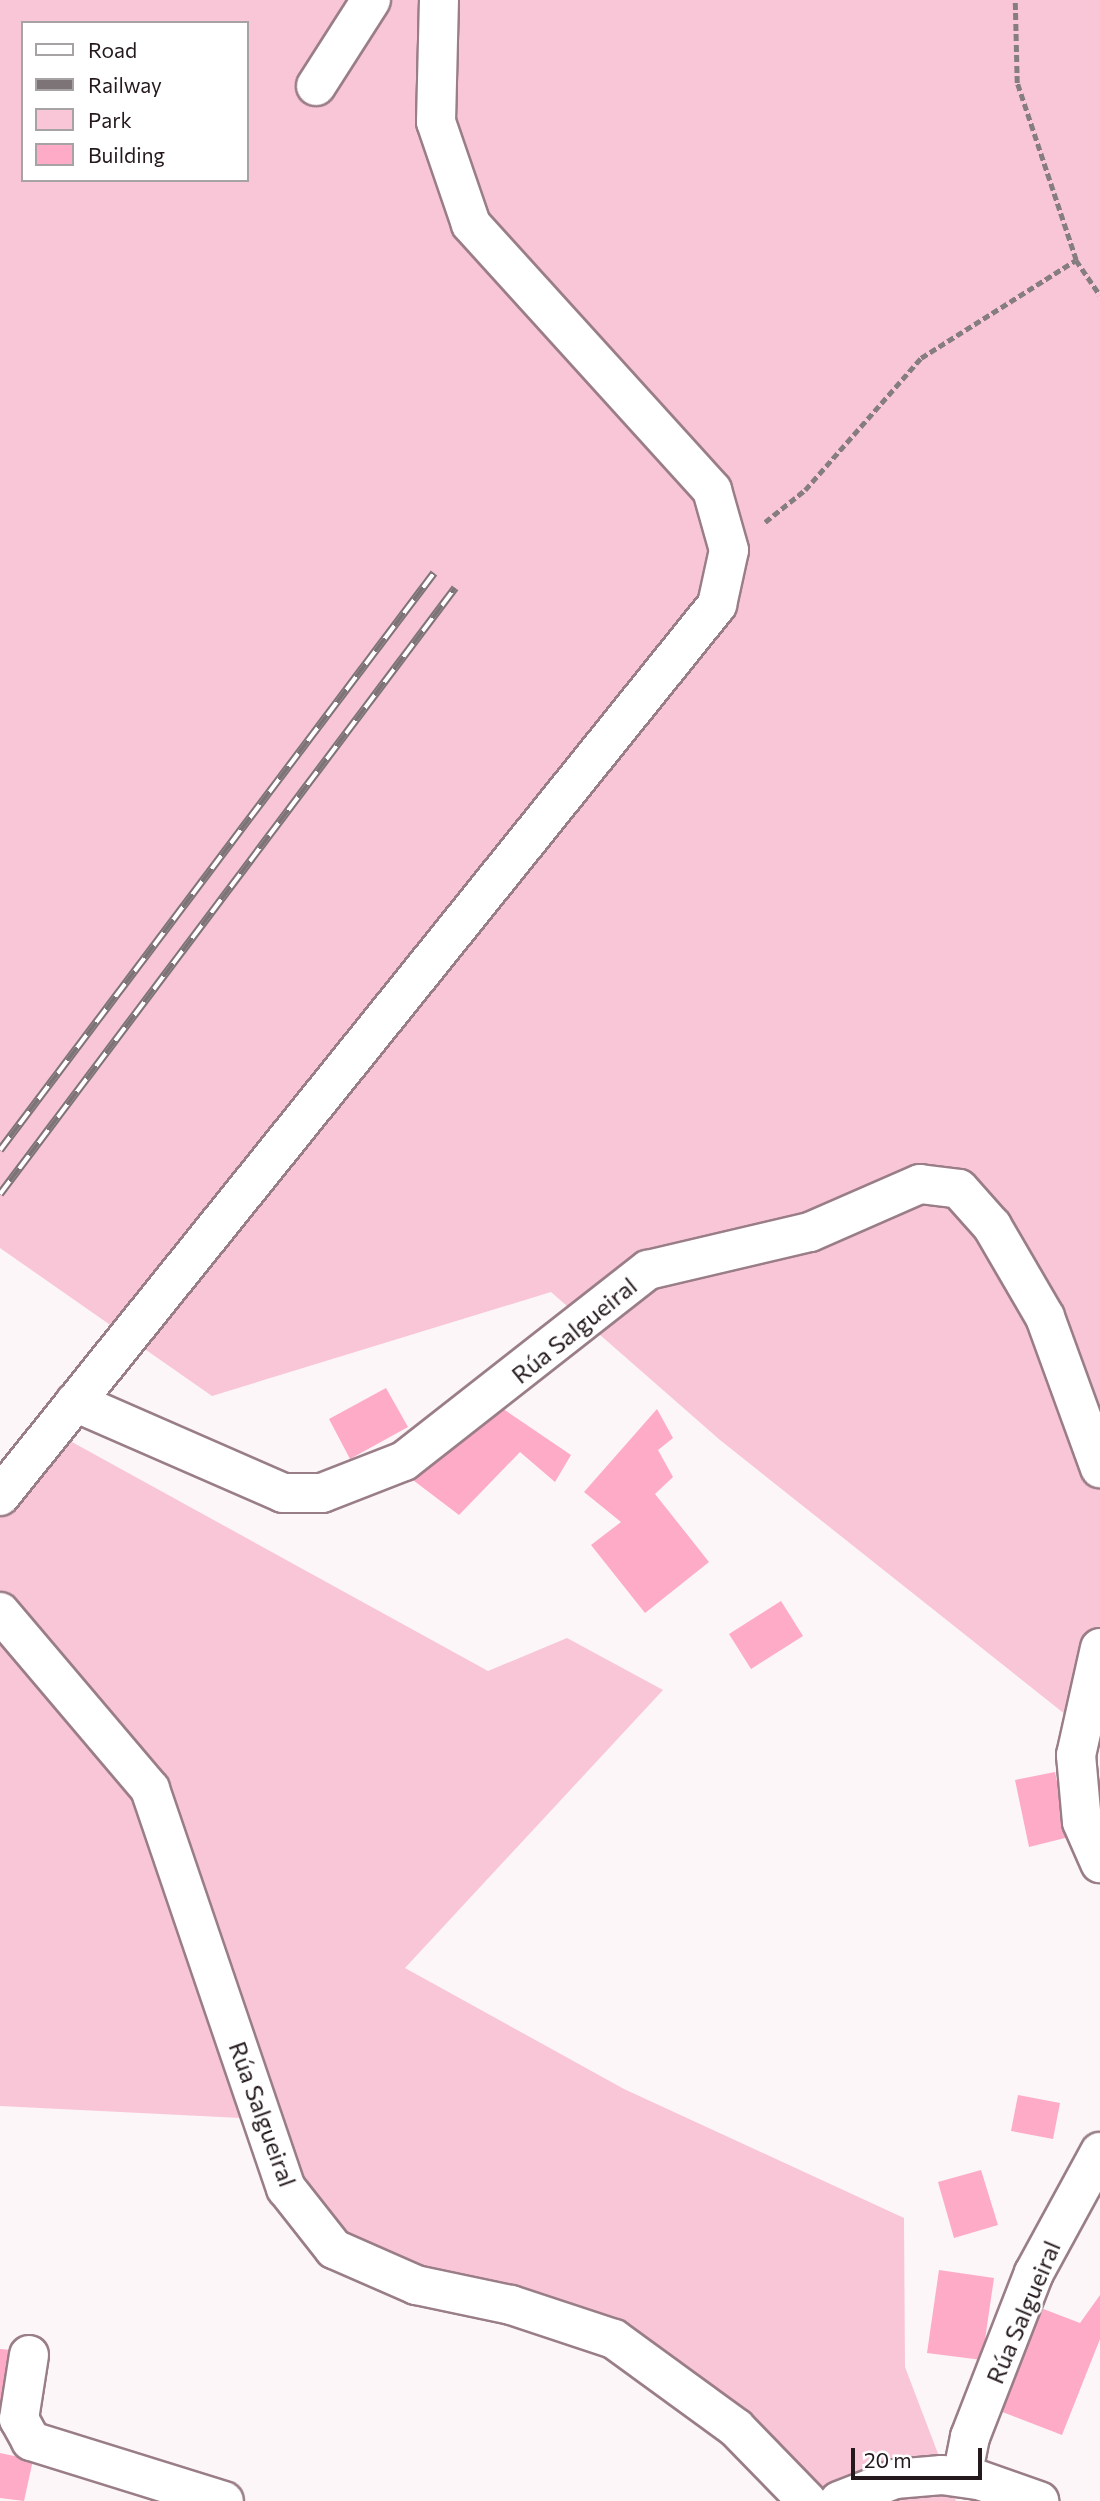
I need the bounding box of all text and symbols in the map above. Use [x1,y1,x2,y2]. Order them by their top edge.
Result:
legend [21,21,248,182]
text: Road [88,37,137,62]
text: Railway [88,72,162,97]
text: Park [88,107,132,132]
text: Building [88,142,165,167]
street label: Rúa Salgueiral [506,1271,642,1389]
street label: Rúa Salgueiral [223,2037,303,2191]
street label: Rúa Salgueiral [980,2236,1066,2388]
scale bar [855,2434,986,2478]
text: 20 m [864,2447,912,2472]

